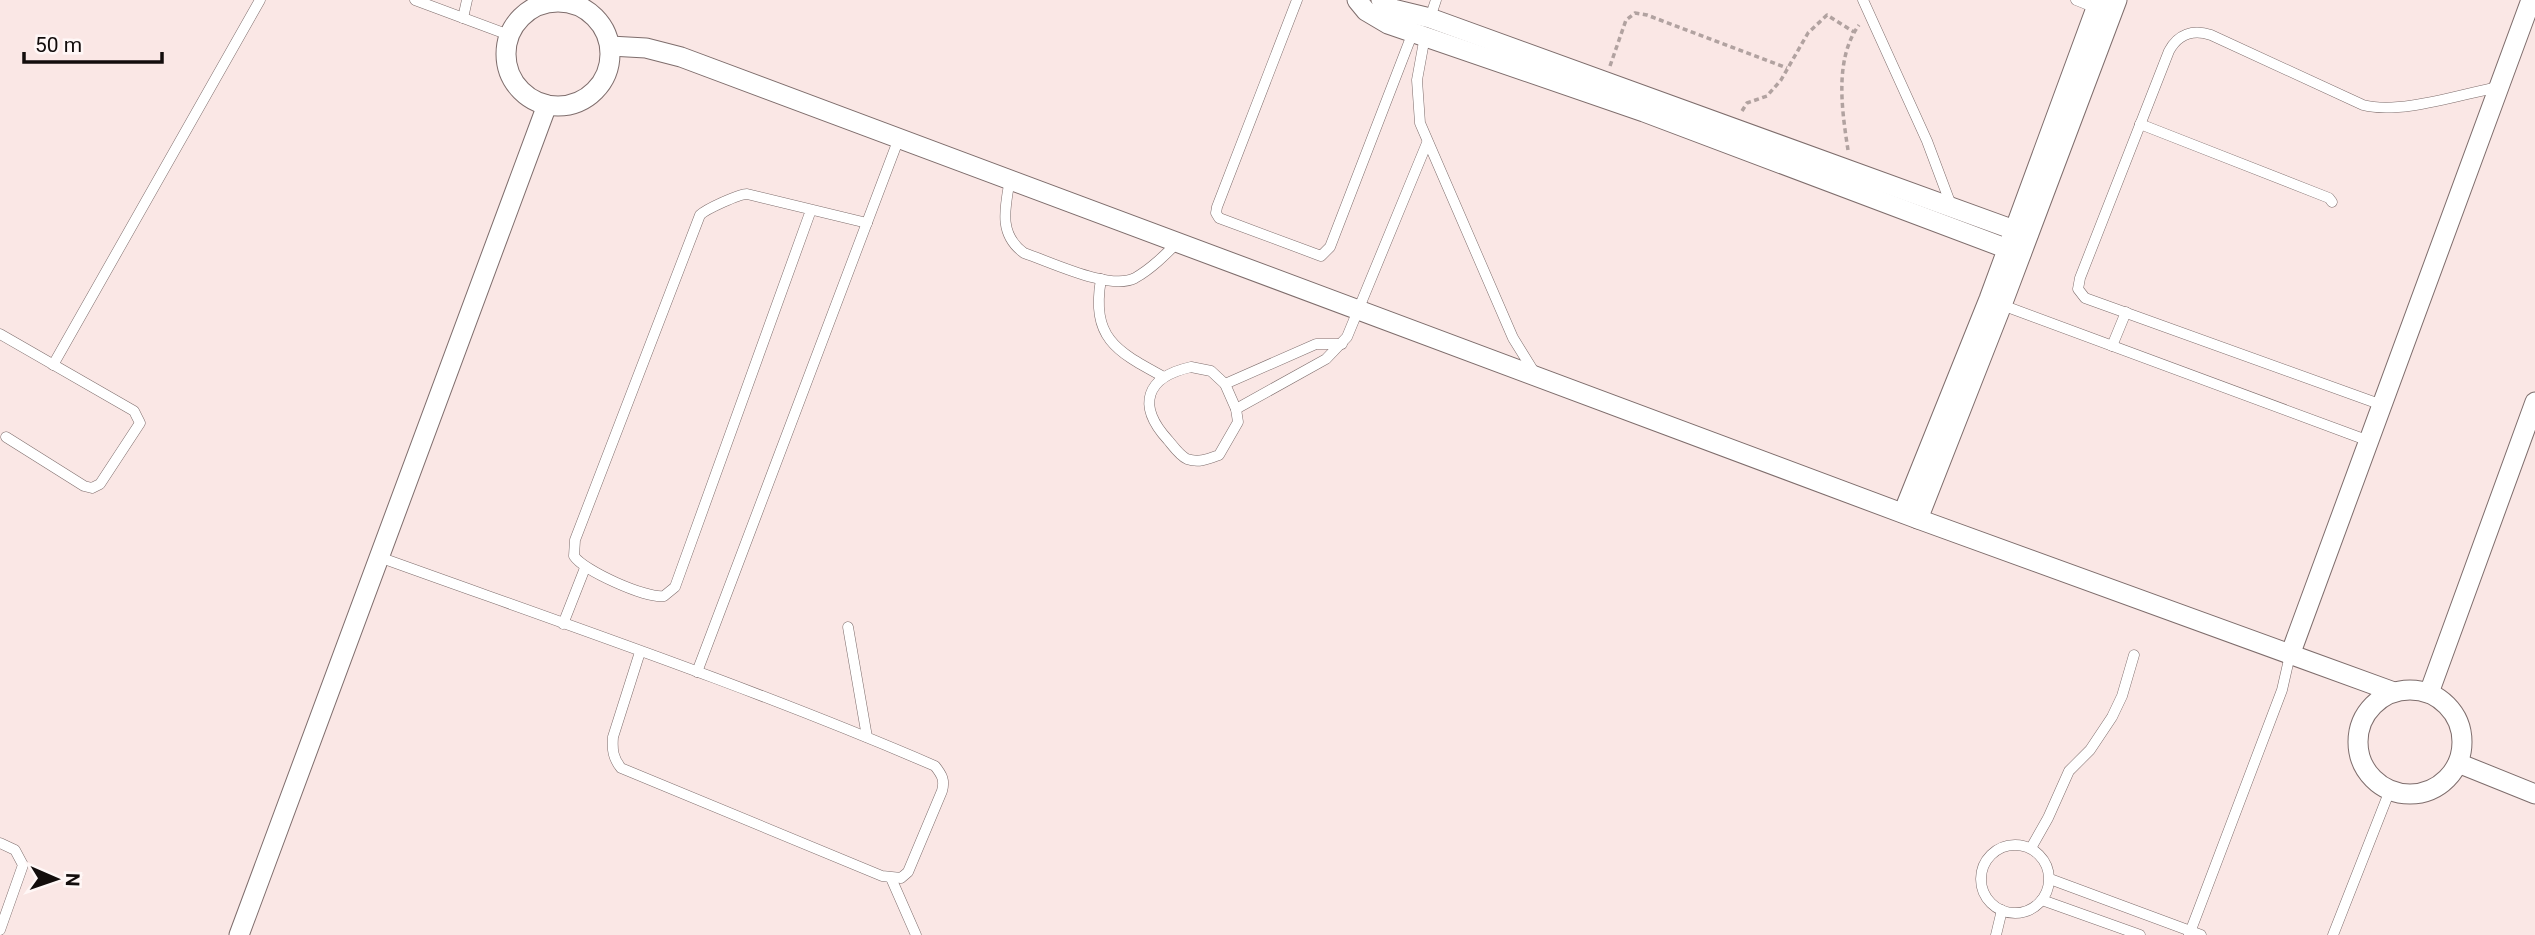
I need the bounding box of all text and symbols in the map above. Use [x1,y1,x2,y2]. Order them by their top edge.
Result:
scale bar [24,21,163,65]
text: 50 m [35,33,82,57]
north arrow [21,844,91,914]
text: N [61,872,84,887]

